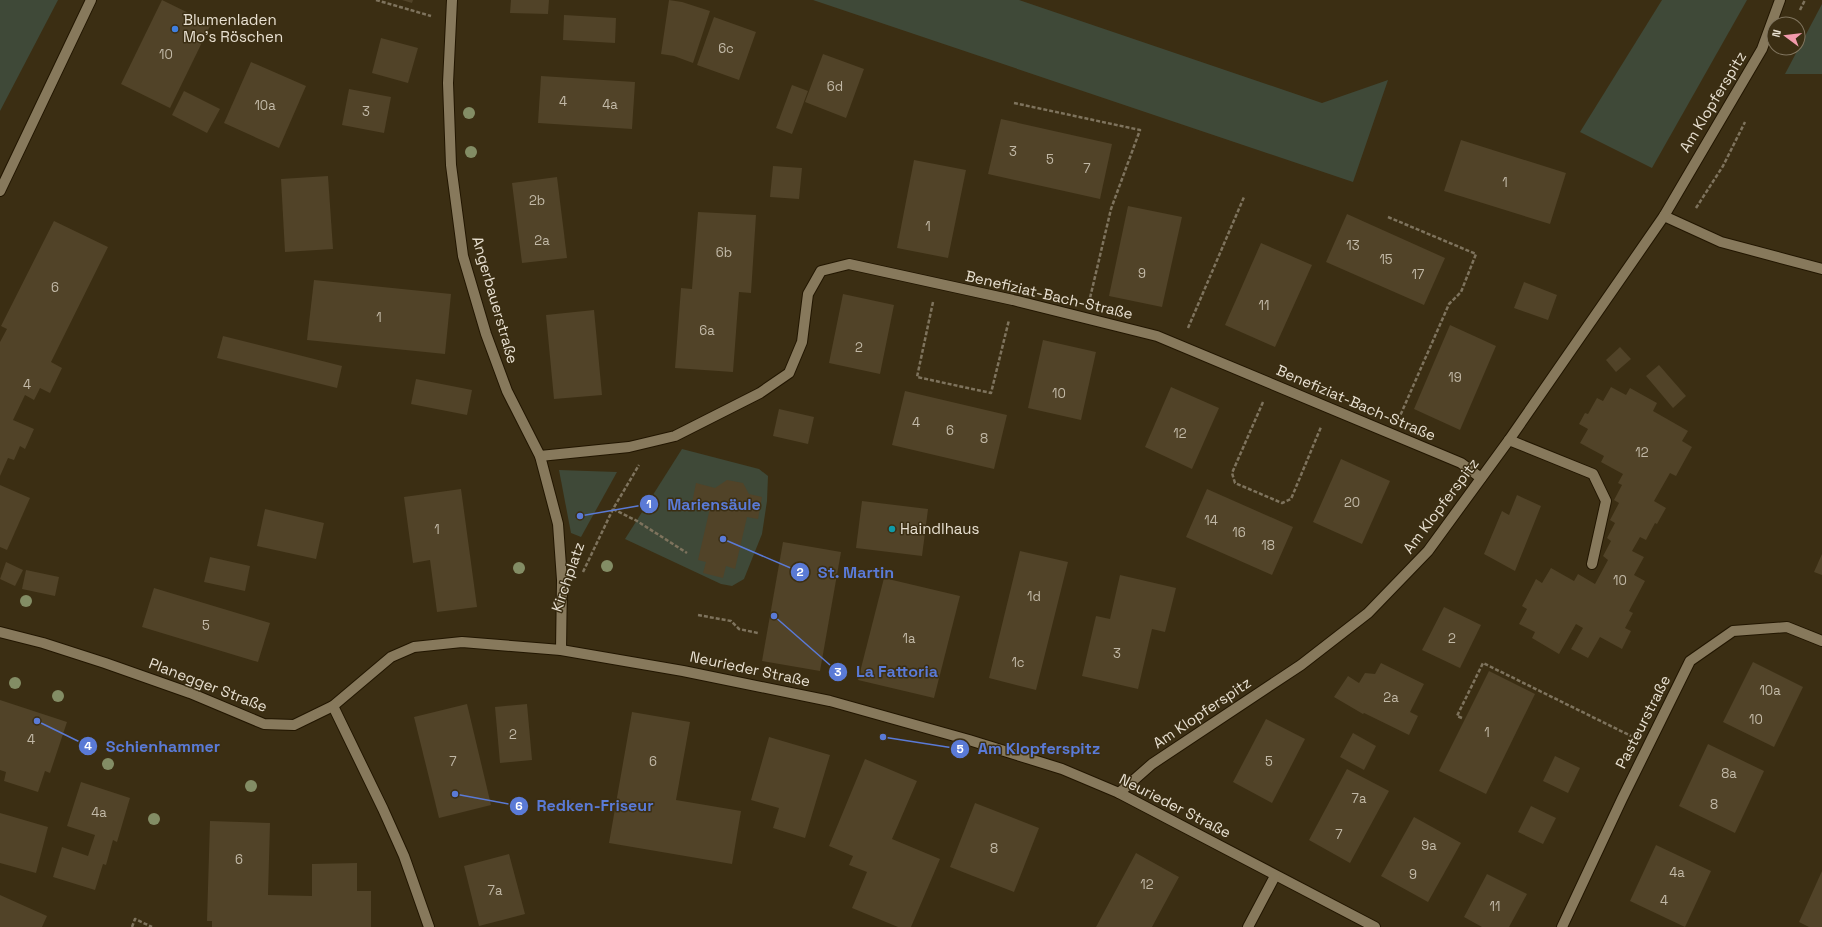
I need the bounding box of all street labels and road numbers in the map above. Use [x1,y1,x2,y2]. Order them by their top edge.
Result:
street label: Am Klopferspitz [1675,48,1750,156]
street label: Angerbauerstraße [468,234,523,366]
street label: Benefiziat-Bach-Straße [963,266,1135,323]
street label: Benefiziat-Bach-Straße [1274,360,1439,445]
street label: Am Klopferspitz [1399,454,1483,557]
street label: Kirchplatz [547,539,588,614]
street label: Neurieder Straße [688,646,812,691]
street label: Planegger Straße [146,653,270,716]
street label: Pasteurstraße [1611,672,1674,772]
street label: Am Klopferspitz [1149,673,1254,752]
street label: Neurieder Straße [1116,769,1234,842]

